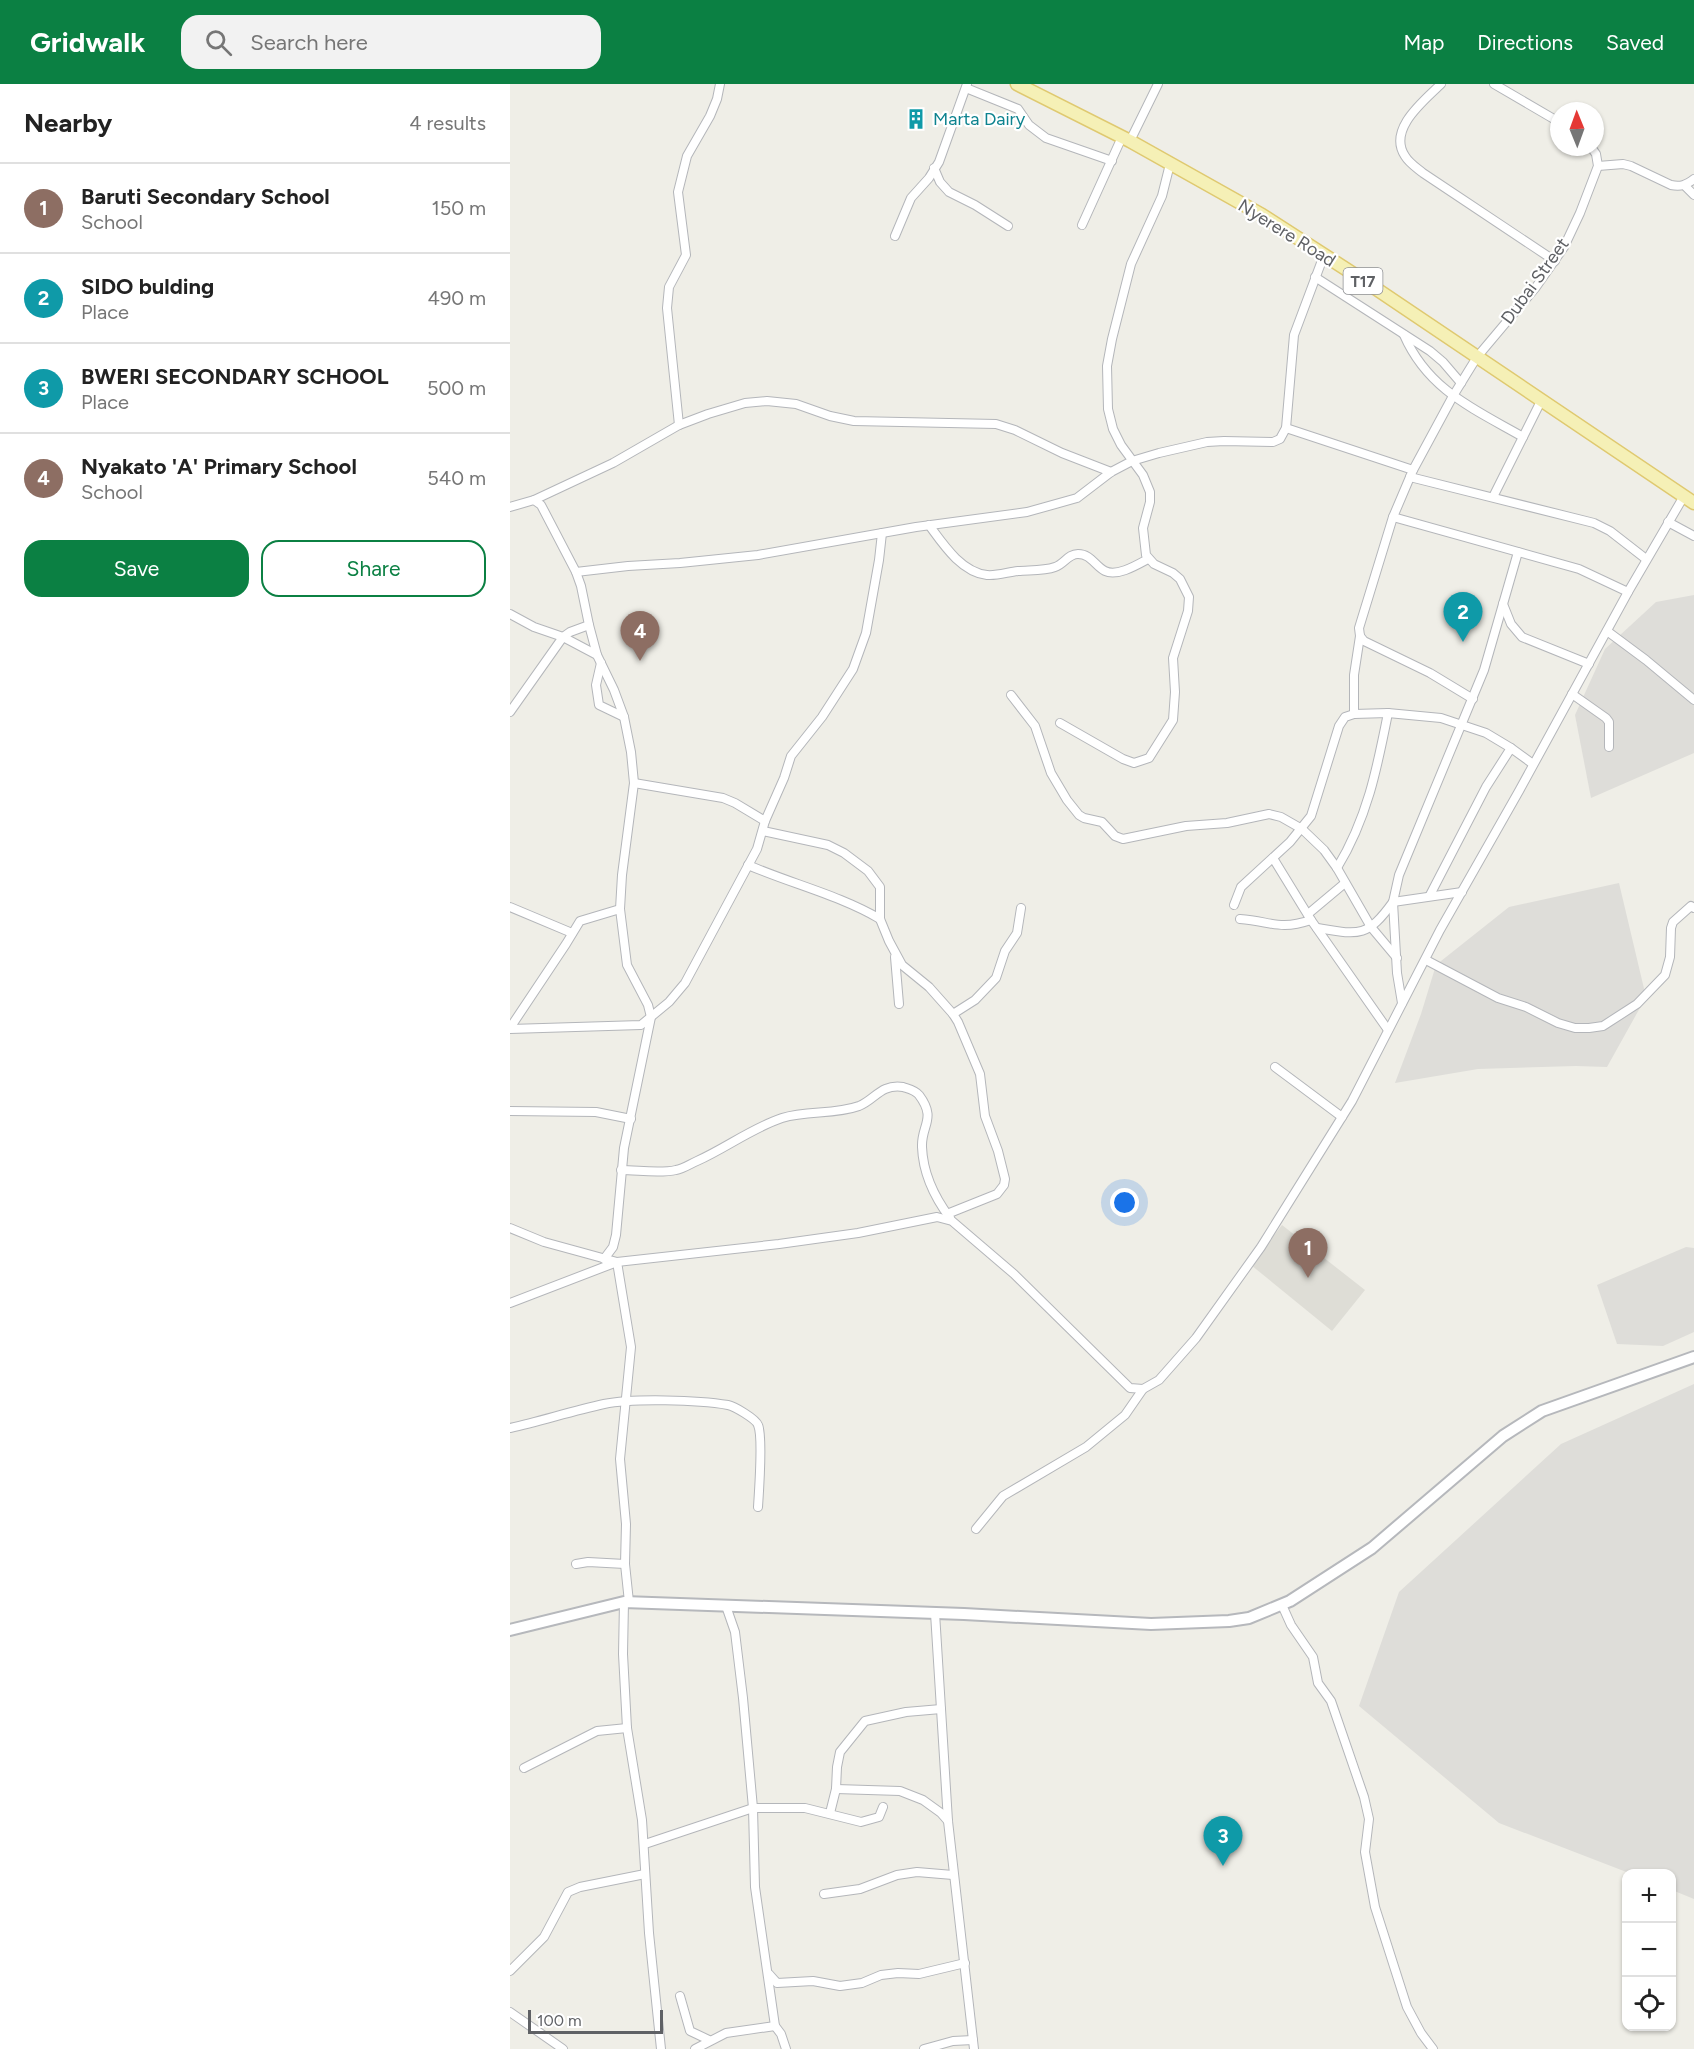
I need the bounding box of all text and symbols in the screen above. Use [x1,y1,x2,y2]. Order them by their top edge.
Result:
search box [181,15,601,69]
text: Gridwalk [30,25,145,59]
icon: search [202,26,235,59]
text: Search here [250,29,368,56]
text: Map [1403,30,1444,55]
text: Directions [1477,30,1573,55]
text: Saved [1606,30,1664,55]
north arrow [1550,102,1604,156]
text: Nearby [24,107,112,139]
building icon: Marta Dairy [904,107,928,131]
place label: Marta Dairy [933,108,1026,130]
text: 4 results [409,111,486,135]
text: Baruti Secondary School [81,183,330,210]
street label: Nyerere Road [1234,194,1340,272]
text: 1 [39,196,48,220]
text: 150 m [431,196,486,220]
text: School [81,210,143,234]
street label: Dubai Street [1496,233,1574,328]
road number: T17 [1344,268,1382,294]
text: SIDO bulding [81,273,214,300]
text: 2 [38,286,49,310]
text: 490 m [427,286,486,310]
text: Place [81,300,129,324]
text: BWERI SECONDARY SCHOOL [81,363,388,390]
text: 3 [38,376,49,400]
text: 500 m [427,376,486,400]
text: Place [81,390,129,414]
text: Nyakato 'A' Primary School [81,453,357,480]
text: 4 [37,466,50,490]
text: 540 m [427,466,486,490]
text: School [81,480,143,504]
button: Save [24,540,249,597]
button: Share [261,540,486,597]
pin: 2 [1444,592,1482,642]
pin: 4 [620,612,660,661]
your location [1110,1188,1139,1217]
pin: 1 [1288,1228,1328,1278]
pin: 3 [1204,1816,1242,1866]
map controls [1622,1869,1676,2031]
button: + [1622,1869,1676,1923]
button: − [1622,1923,1676,1977]
button: locate [1622,1977,1676,2031]
scale bar [528,2007,663,2034]
text: 100 m [537,2011,582,2030]

